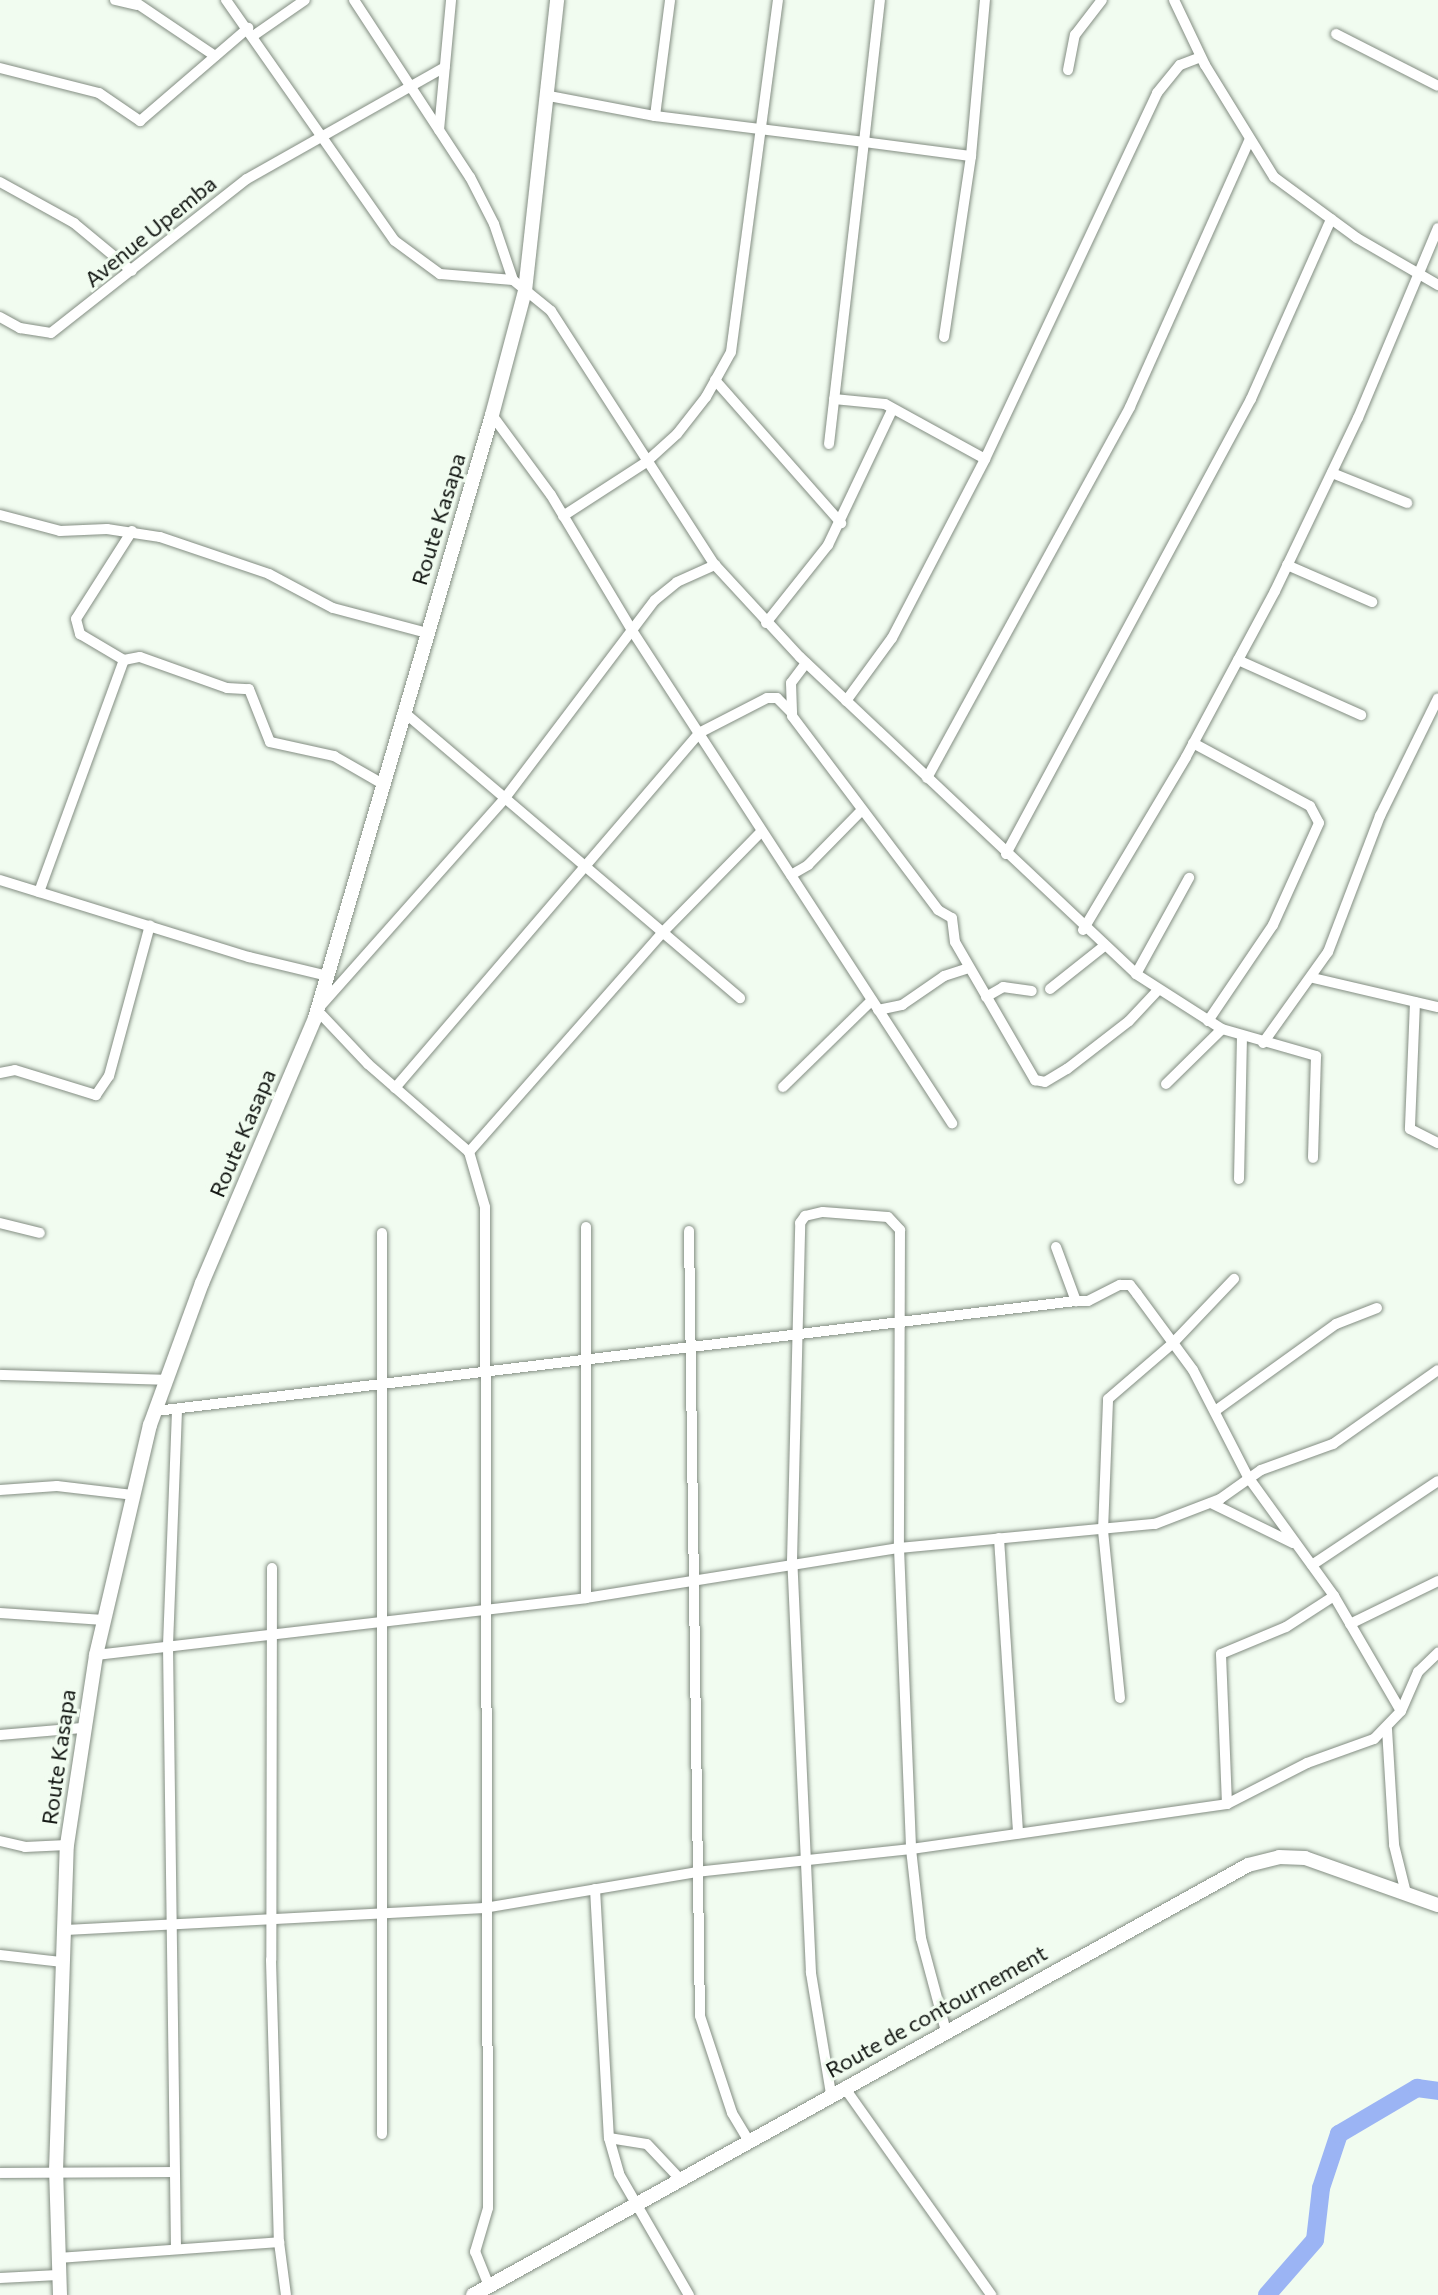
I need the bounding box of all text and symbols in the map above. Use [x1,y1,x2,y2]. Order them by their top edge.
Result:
street label: Avenue Upemba [79,170,221,292]
street label: Route Kasapa [405,450,471,588]
street label: Route Kasapa [203,1065,281,1201]
street label: Route Kasapa [35,1688,81,1826]
street label: Route de contournement [821,1939,1051,2083]

